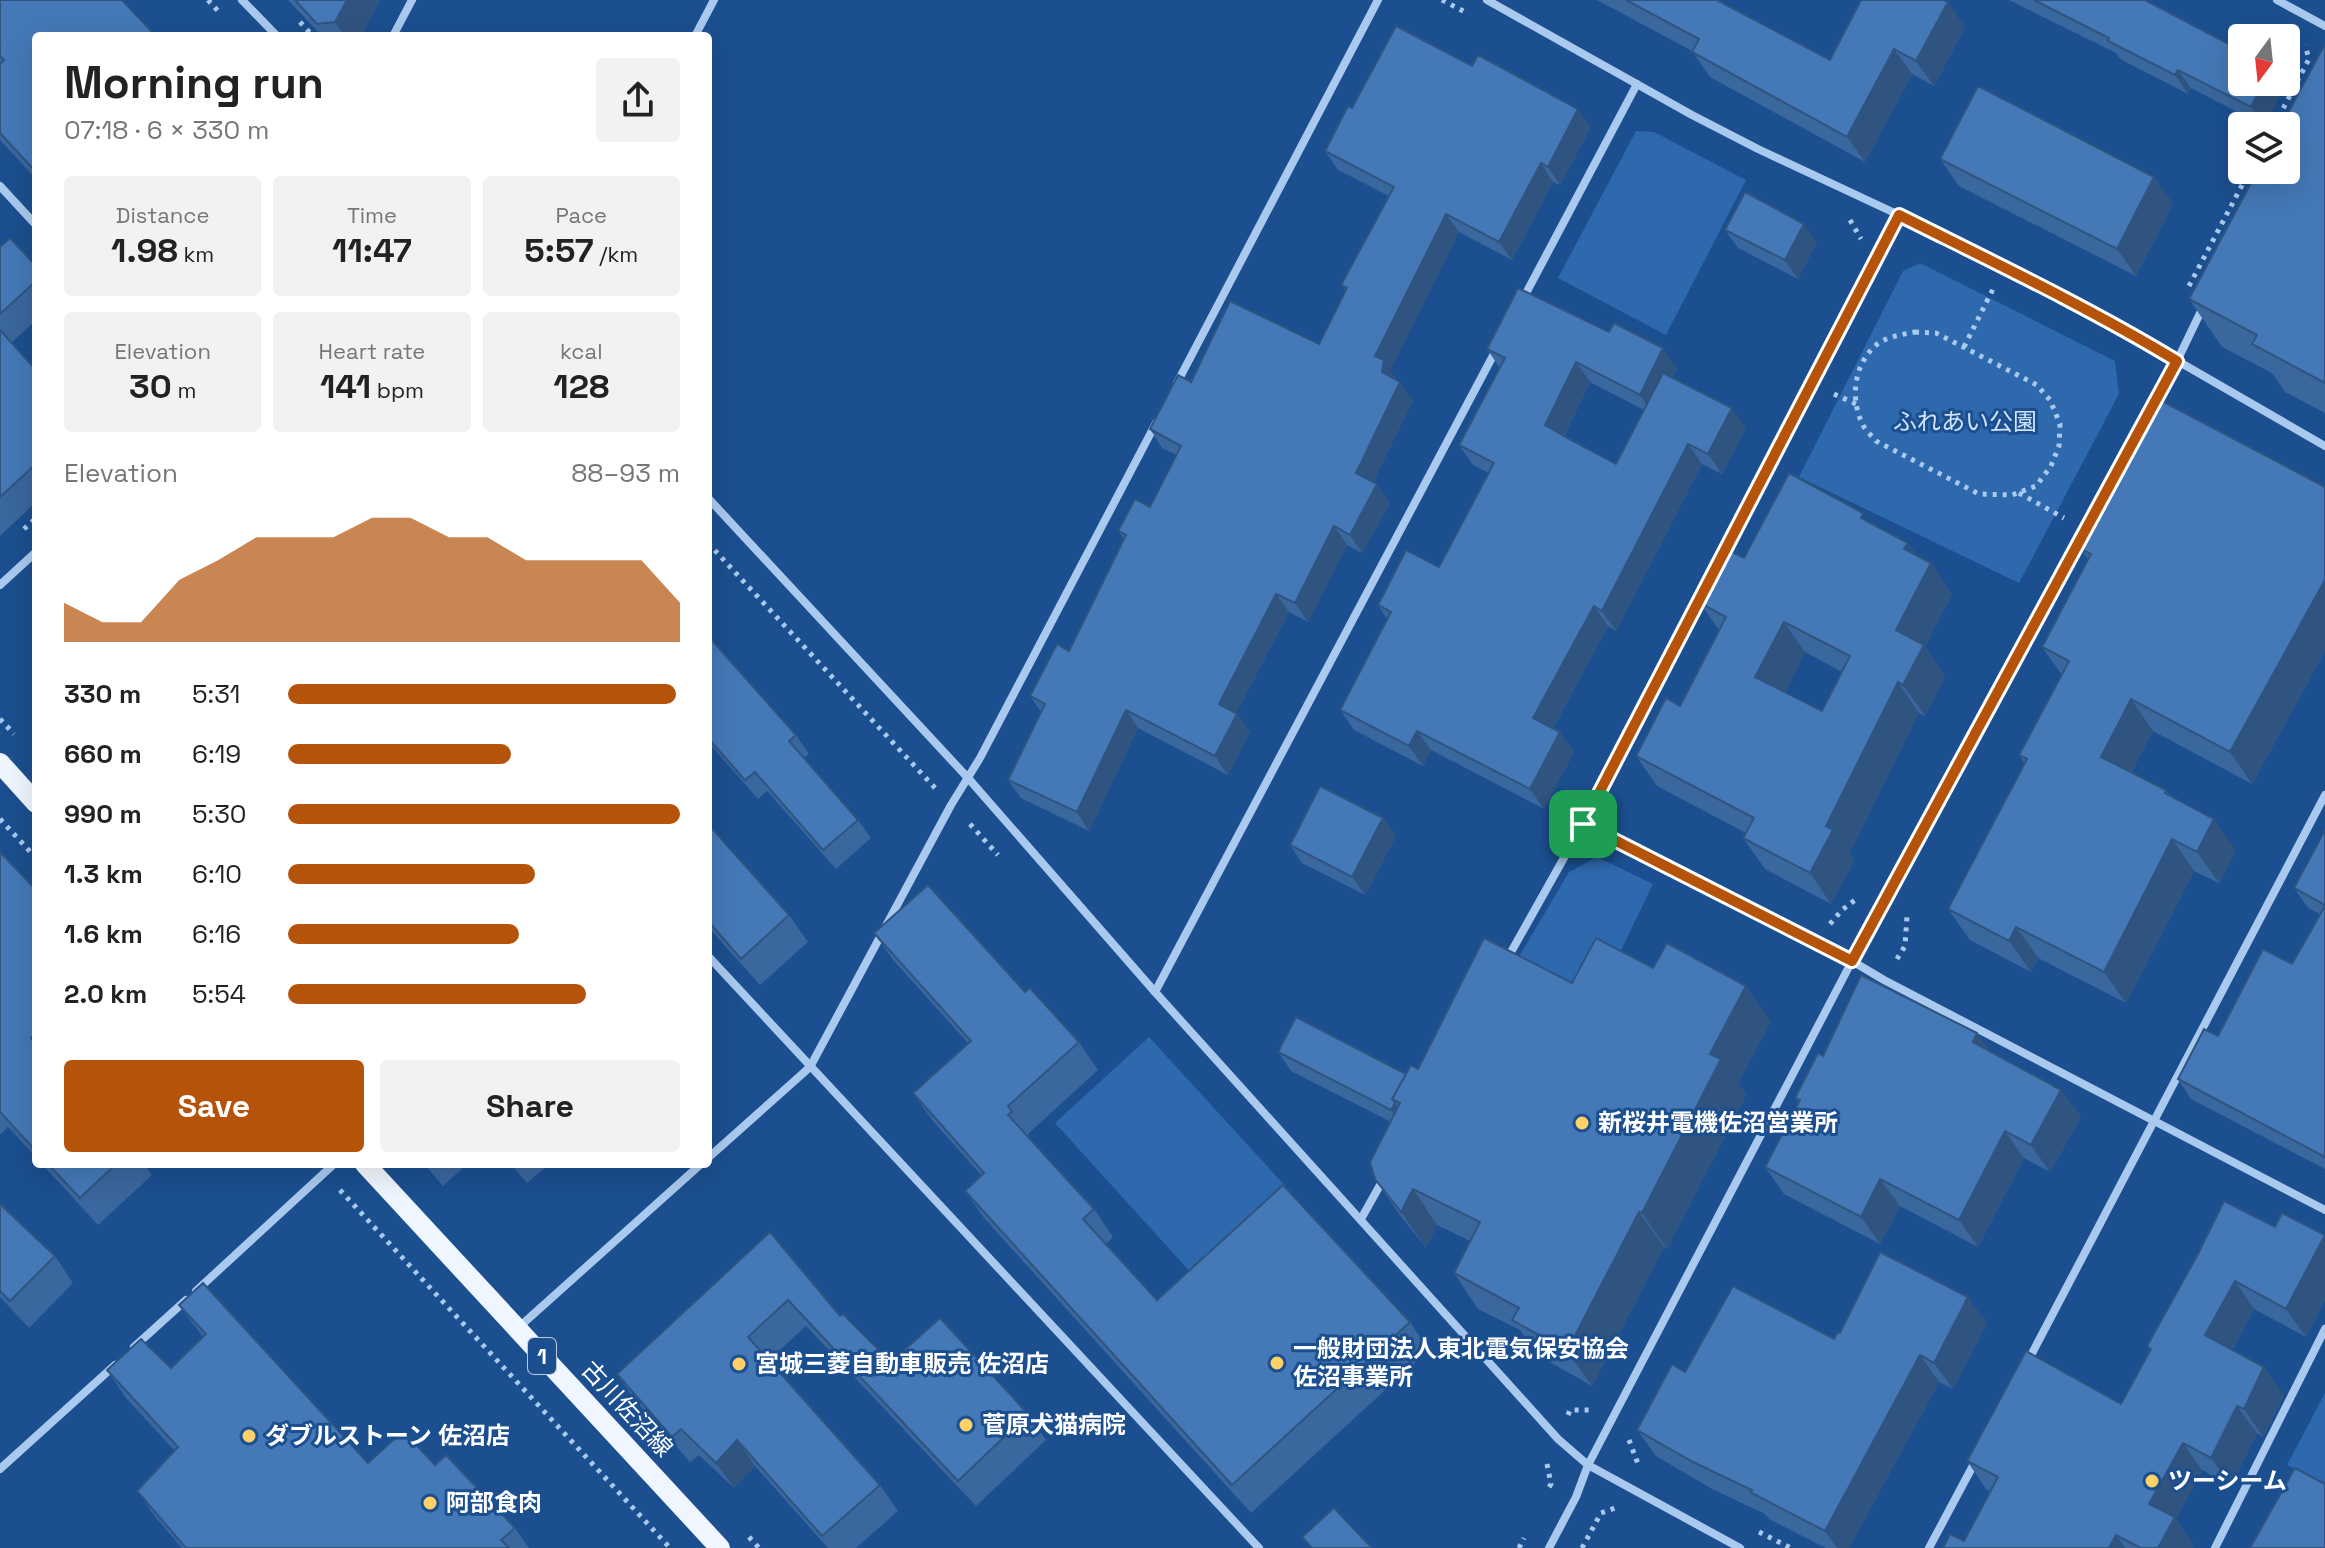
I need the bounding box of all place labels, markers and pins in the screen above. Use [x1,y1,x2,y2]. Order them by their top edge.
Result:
pin [1549,790,1617,858]
place label: 新桜井電機佐沼営業所 [1598,1107,1838,1138]
marker: 新桜井電機佐沼営業所 [1573,1114,1591,1132]
place label: 一般財団法人東北電気保安協会 佐沼事業所 [1293,1333,1629,1392]
place label: 宮城三菱自動車販売 佐沼店 [755,1348,1049,1379]
marker: 一般財団法人東北電気保安協会 佐沼事業所 [1268,1354,1286,1372]
marker: 宮城三菱自動車販売 佐沼店 [730,1355,748,1373]
place label: 菅原犬猫病院 [982,1409,1126,1440]
marker: 菅原犬猫病院 [957,1416,975,1434]
place label: ダブルストーン 佐沼店 [265,1420,510,1451]
marker: ダブルストーン 佐沼店 [240,1427,258,1445]
place label: ツーシーム [2168,1465,2287,1496]
marker: ツーシーム [2143,1472,2161,1490]
place label: 阿部食肉 [446,1487,542,1518]
marker: 阿部食肉 [421,1494,439,1512]

